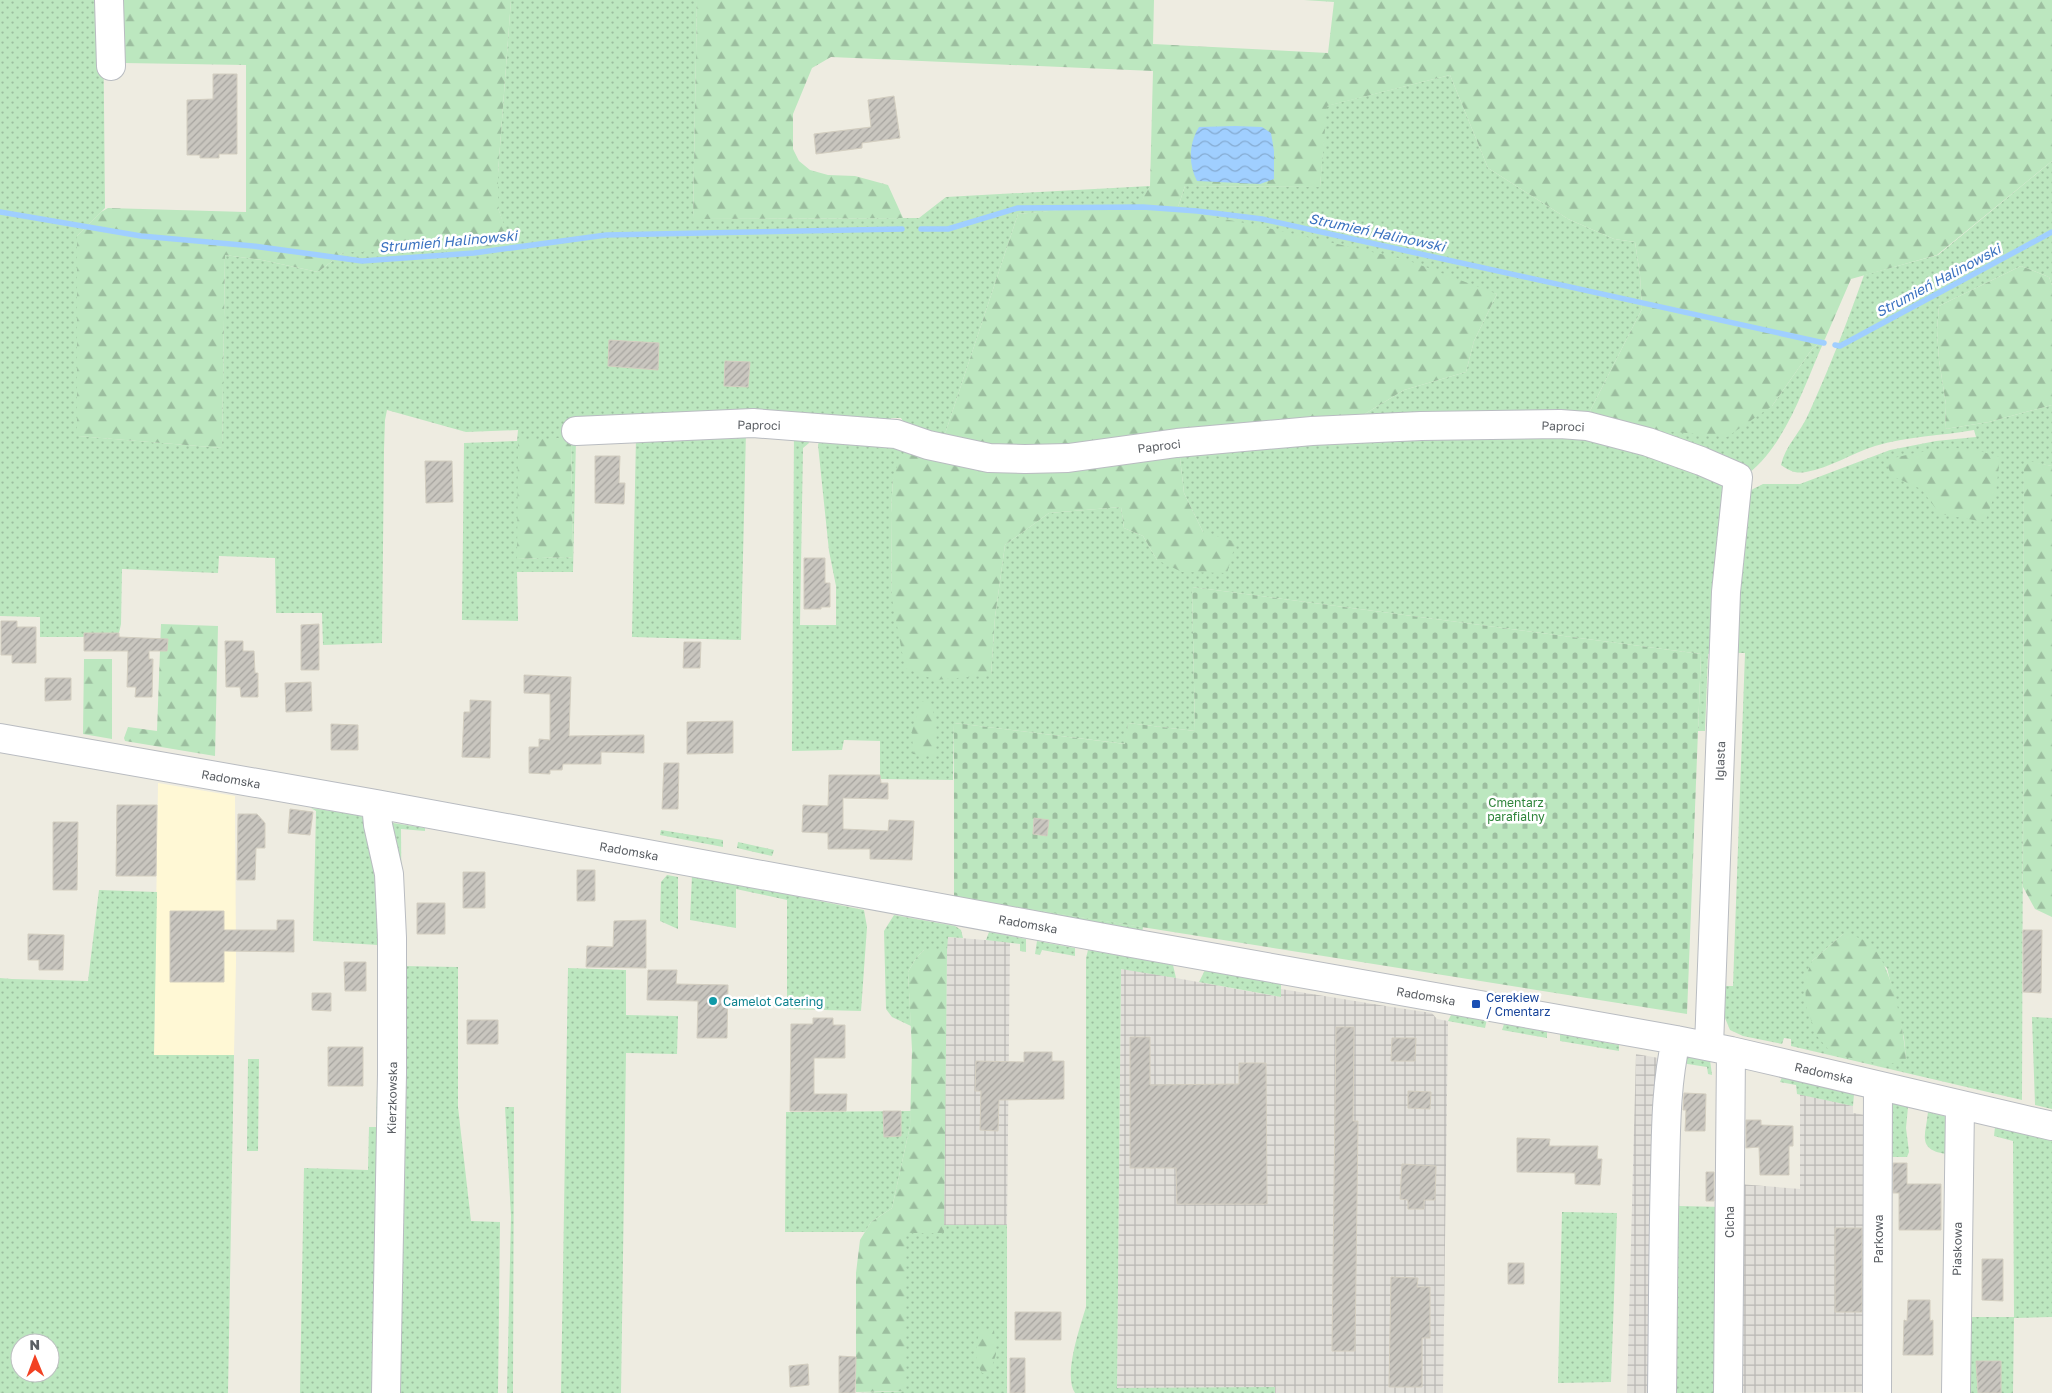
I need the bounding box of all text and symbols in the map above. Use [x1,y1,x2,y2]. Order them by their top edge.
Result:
water label: Strumień Halinowski [1307,209,1449,255]
water label: Strumień Halinowski [378,226,520,256]
water label: Strumień Halinowski [1873,239,2005,320]
street label: Paproci [737,417,781,433]
street label: Paproci [1541,418,1585,434]
street label: Paproci [1137,436,1181,456]
street label: Iglasta [1712,741,1728,781]
street label: Radomska [200,766,262,792]
park label: Cmentarz parafialny [1487,795,1545,824]
street label: Radomska [598,838,660,864]
street label: Radomska [997,911,1059,937]
street label: Radomska [1395,983,1457,1009]
place label: Cerekiew / Cmentarz [1486,990,1550,1019]
place label: Camelot Catering [723,994,823,1009]
marker: Camelot Catering [707,995,719,1007]
marker: Cerekiew / Cmentarz [1470,998,1482,1010]
street label: Radomska [1793,1059,1855,1087]
street label: Kierzkowska [384,1062,400,1134]
street label: Cicha [1722,1206,1737,1238]
street label: Parkowa [1871,1214,1886,1264]
street label: Piaskowa [1949,1222,1965,1276]
north arrow [10,1333,60,1383]
text: N [29,1336,40,1353]

